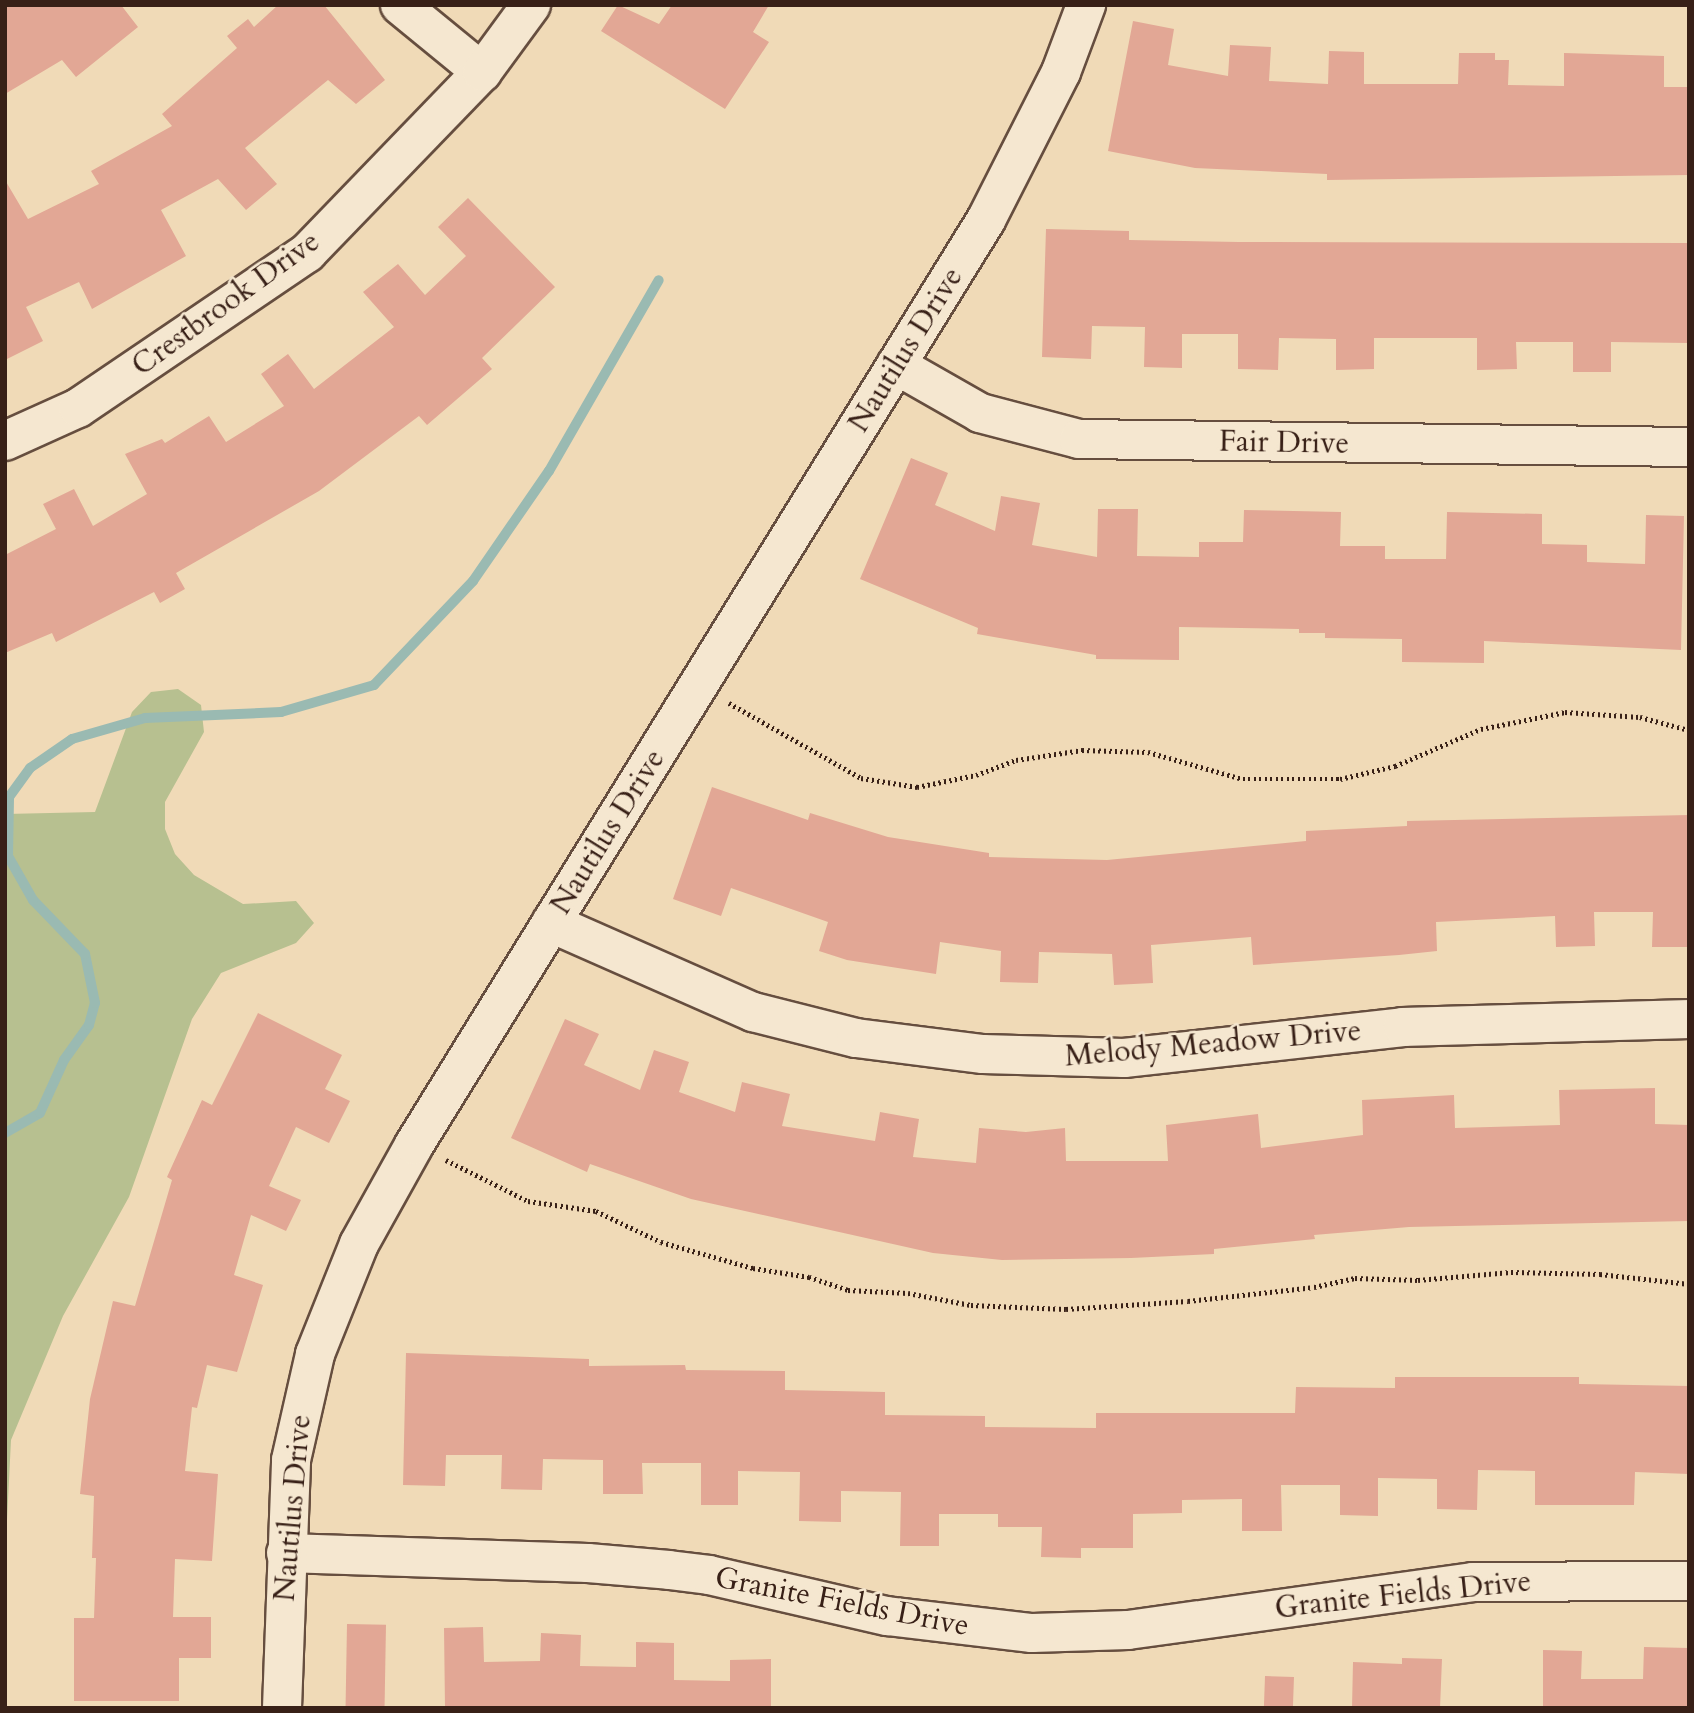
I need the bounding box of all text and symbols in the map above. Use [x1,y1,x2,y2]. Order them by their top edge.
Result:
street label: Crestbrook Drive [125,224,327,384]
street label: Nautilus Drive [841,261,971,439]
street label: Fair Drive [1219,424,1349,462]
street label: Nautilus Drive [543,743,673,921]
street label: Melody Meadow Drive [1063,1013,1363,1075]
street label: Nautilus Drive [267,1413,319,1603]
street label: Granite Fields Drive [712,1560,972,1644]
street label: Granite Fields Drive [1273,1564,1533,1626]

